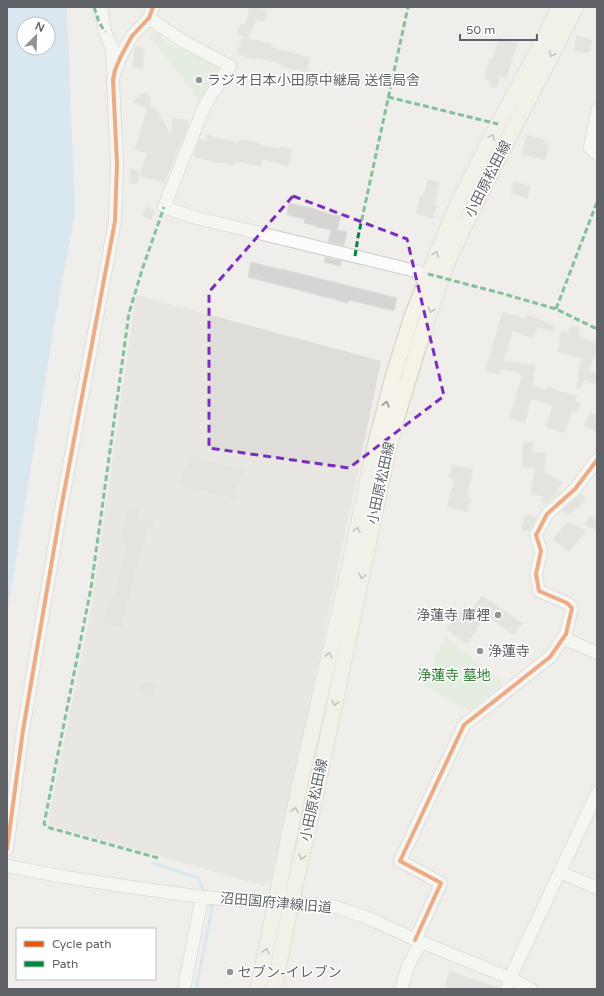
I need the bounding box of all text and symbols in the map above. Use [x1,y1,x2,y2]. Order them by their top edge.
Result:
north arrow [16,16,56,56]
scale bar [460,16,537,42]
text: N [33,20,46,35]
text: 50 m [466,23,495,37]
one-way arrow [550,50,557,58]
place label: ラジオ日本小田原中継局 送信局舎 [207,72,420,89]
marker: ラジオ日本小田原中継局 送信局舎 [194,75,204,85]
one-way arrow [487,133,494,141]
street label: 小田原松田線 [461,138,515,220]
one-way arrow [431,251,439,259]
one-way arrow [427,307,435,314]
one-way arrow [381,401,390,408]
street label: 小田原松田線 [364,440,398,526]
one-way arrow [352,527,360,534]
one-way arrow [358,572,366,579]
place label: 浄蓮寺 庫裡 [416,607,490,624]
marker: 浄蓮寺 庫裡 [493,610,503,620]
place label: 浄蓮寺 [488,643,530,660]
marker: 浄蓮寺 [475,646,485,656]
one-way arrow [325,652,333,659]
park label: 浄蓮寺 墓地 [417,667,491,684]
one-way arrow [332,700,340,706]
street label: 小田原松田線 [297,757,331,843]
one-way arrow [290,807,298,813]
one-way arrow [298,854,306,860]
street label: 沼田国府津線旧道 [219,890,333,916]
legend [16,928,156,980]
text: Cycle path [52,937,111,951]
one-way arrow [261,948,269,954]
text: Path [52,957,78,971]
place label: セブン-イレブン [238,964,342,981]
marker: セブン-イレブン [225,967,235,977]

